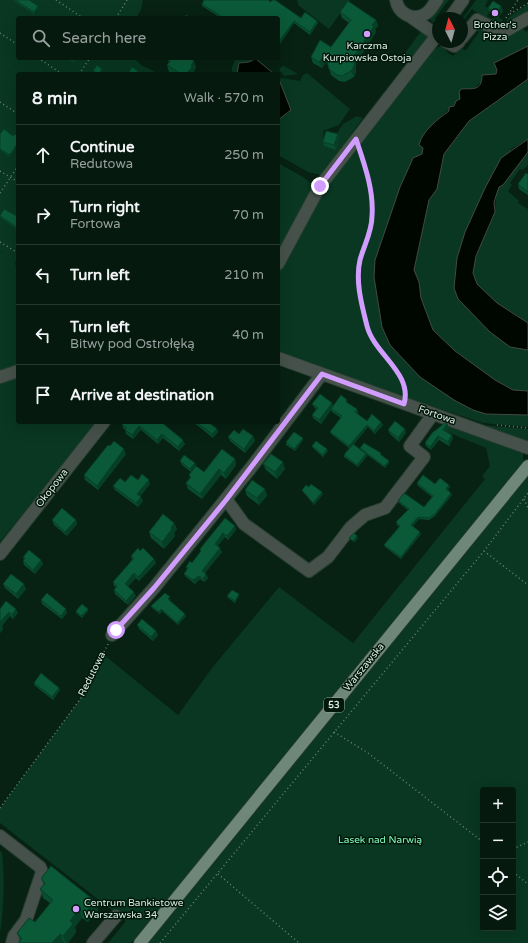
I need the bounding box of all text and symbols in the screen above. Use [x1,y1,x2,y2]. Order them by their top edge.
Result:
marker: Brother's Pizza [490,8,500,18]
north arrow [432,12,468,48]
search box [16,16,280,60]
place label: Brother's Pizza [474,19,517,43]
icon: search [30,27,52,49]
text: Search here [62,29,146,47]
marker: Karczma Kurpiowska Ostoja [362,29,372,39]
place label: Karczma Kurpiowska Ostoja [323,40,411,64]
text: 8 min [32,88,77,109]
text: Walk · 570 m [184,90,264,106]
text: Continue [70,138,134,156]
icon: ahead [32,144,54,166]
text: 250 m [224,147,264,163]
text: Redutowa [70,156,133,172]
route end [311,177,329,195]
text: Turn right [70,198,140,216]
icon: right [32,204,54,226]
text: 70 m [232,207,264,223]
text: Fortowa [70,216,120,232]
icon: left [32,264,54,286]
text: Turn left [70,266,130,284]
text: 210 m [224,267,264,283]
text: Turn left [70,318,130,336]
icon: left [32,324,54,346]
text: 40 m [232,327,264,343]
text: Bitwy pod Ostrołęką [70,336,195,352]
icon: arrive [32,384,54,406]
text: Arrive at destination [70,386,214,404]
street label: Fortowa [417,403,457,427]
street label: Okopowa [33,466,71,510]
route start [107,621,125,639]
street label: Warszawska [341,641,387,693]
street label: Redutowa [76,650,108,698]
road number: 53 [324,698,344,712]
map controls [480,787,516,931]
button: + [480,787,516,823]
button: − [480,823,516,859]
park label: Lasek nad Narwią [338,834,422,846]
button: locate [480,859,516,895]
button: layers [480,895,516,931]
place label: Centrum Bankietowe Warszawska 34 [84,897,184,921]
marker: Centrum Bankietowe Warszawska 34 [71,904,81,914]

